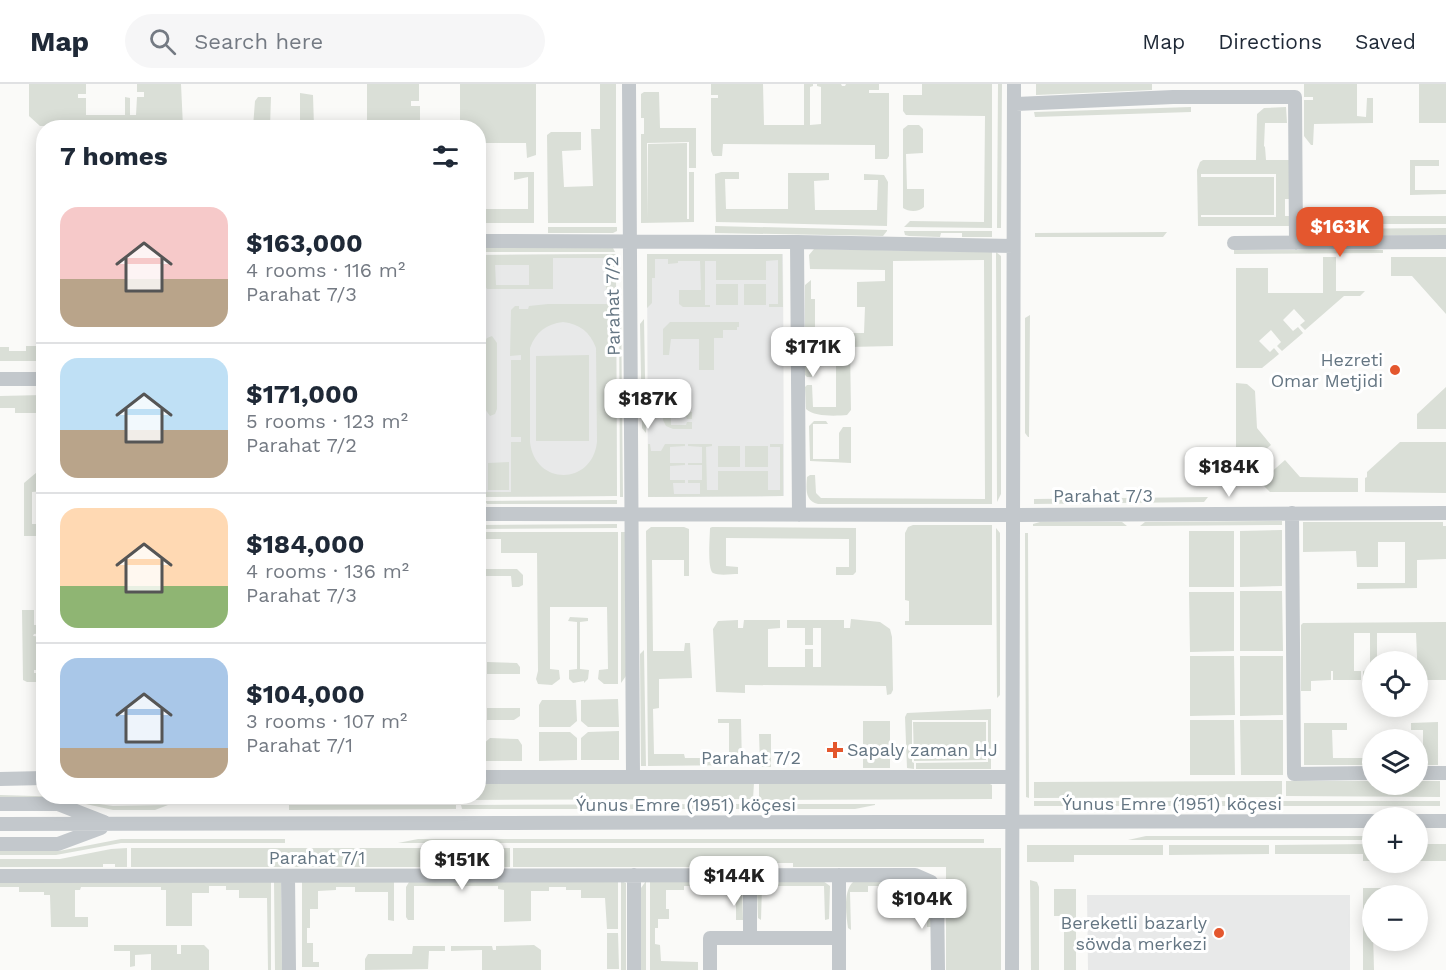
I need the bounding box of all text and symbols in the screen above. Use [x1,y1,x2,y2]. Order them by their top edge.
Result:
search box [125,14,545,68]
text: Map [30,25,89,58]
icon: search [146,25,179,58]
text: Search here [194,29,323,54]
text: Map [1142,29,1185,54]
text: Directions [1218,29,1322,54]
text: Saved [1355,29,1416,54]
icon: filters [429,140,462,173]
text: 7 homes [60,141,168,171]
pin: $163K [1298,207,1382,258]
text: $163K [1310,214,1370,238]
text: $163,000 [246,228,363,258]
icon: home [108,231,180,303]
street label: Parahat 7/2 [601,256,624,356]
text: 4 rooms · 116 m² [246,258,405,282]
text: Parahat 7/3 [246,282,357,306]
pin: $171K [771,327,855,378]
text: $171K [785,334,841,358]
place label: Hezreti Omar Metjidi [1271,349,1383,391]
marker: Hezreti Omar Metjidi [1388,363,1402,377]
text: $171,000 [246,379,358,409]
pin: $187K [606,379,690,430]
icon: home [108,382,180,454]
text: $187K [618,386,678,410]
text: 5 rooms · 123 m² [246,409,408,433]
text: Parahat 7/2 [246,433,357,457]
pin: $184K [1187,447,1271,498]
text: $184K [1199,454,1259,478]
street label: Parahat 7/3 [1053,485,1153,506]
text: $184,000 [246,529,364,559]
icon: home [108,532,180,604]
text: 4 rooms · 136 m² [246,559,409,583]
text: Parahat 7/3 [246,583,357,607]
map controls [1362,651,1428,951]
button: locate [1362,651,1428,717]
text: $104,000 [246,679,365,709]
icon: home [108,682,180,754]
text: 3 rooms · 107 m² [246,709,407,733]
button: layers [1362,729,1428,795]
text: Parahat 7/1 [246,733,353,757]
place label: Sapaly zaman HJ [847,739,998,760]
marker: Sapaly zaman HJ [828,743,842,757]
street label: Parahat 7/2 [701,747,801,768]
street label: Ýunus Emre (1951) köçesi [1062,793,1282,814]
street label: Ýunus Emre (1951) köçesi [576,794,796,815]
button: + [1362,807,1428,873]
pin: $151K [420,840,504,891]
street label: Parahat 7/1 [269,847,365,868]
text: $151K [434,847,490,871]
pin: $144K [692,856,776,907]
text: $144K [703,863,765,887]
pin: $104K [880,879,964,930]
button: − [1362,885,1428,951]
text: $104K [891,886,953,910]
place label: Bereketli bazarly söwda merkezi [1060,912,1208,954]
marker: Bereketli bazarly söwda merkezi [1212,926,1226,940]

